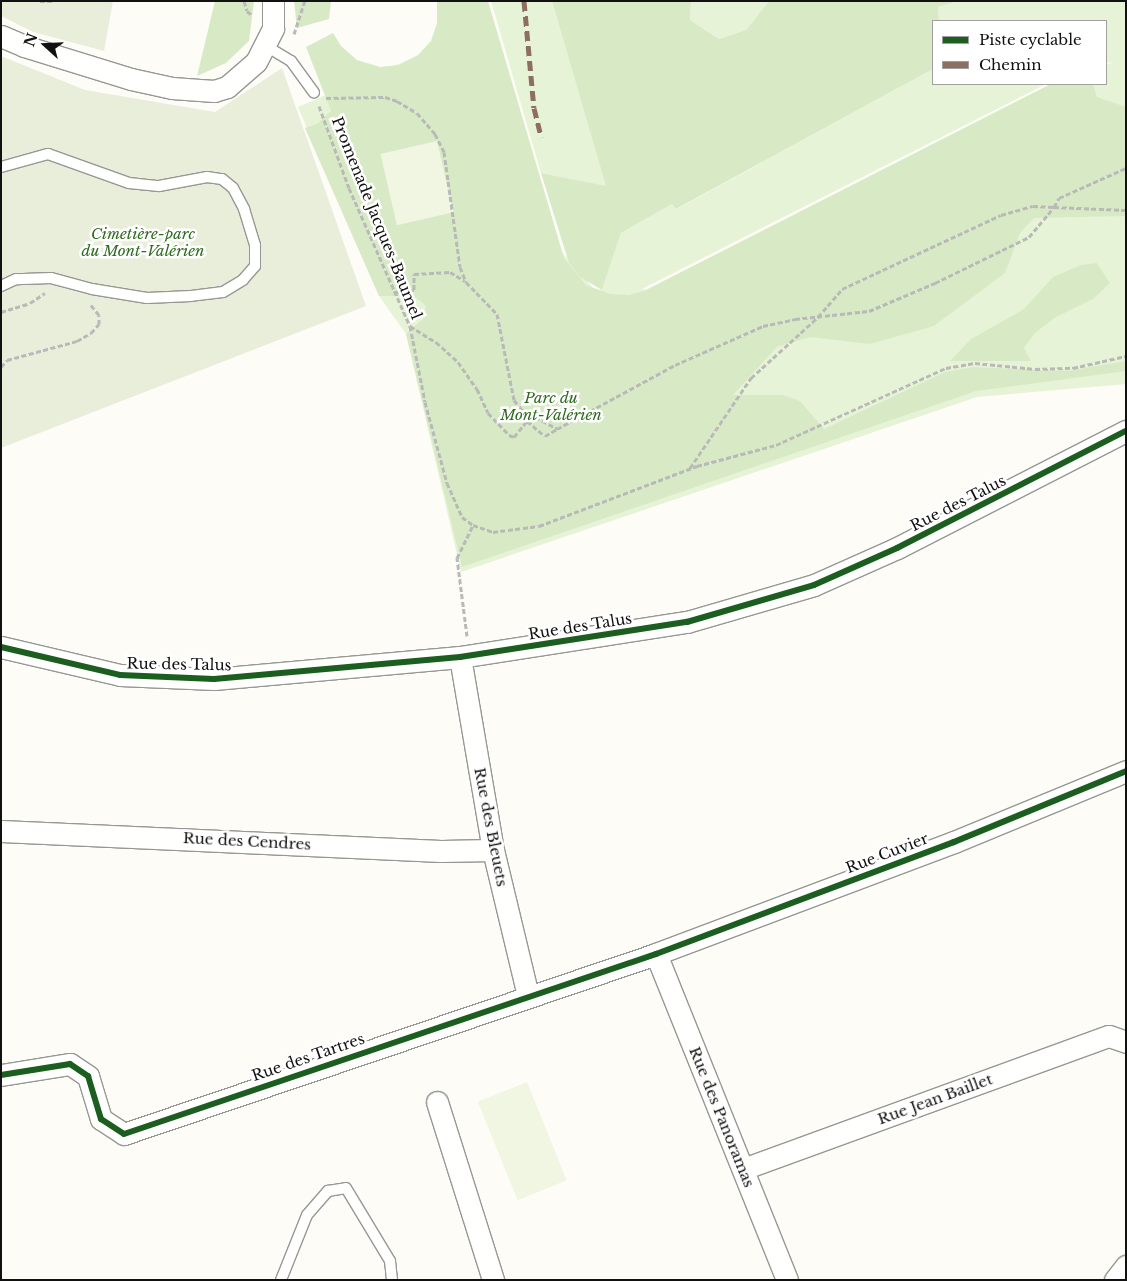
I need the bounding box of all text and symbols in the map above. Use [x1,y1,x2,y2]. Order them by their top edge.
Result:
north arrow [20,20,70,70]
legend [932,20,1107,85]
text: Piste cyclable [979,30,1082,49]
text: N [20,31,42,49]
text: Chemin [979,55,1042,74]
street label: Promenade Jacques-Baumel [328,114,426,322]
park label: Cimetière-parc du Mont-Valérien [81,224,205,259]
park label: Parc du Mont-Valérien [500,388,602,423]
street label: Rue des Talus [907,471,1009,535]
street label: Rue des Talus [527,609,633,643]
street label: Rue des Talus [126,654,232,674]
street label: Rue des Bleuets [471,766,511,888]
street label: Rue des Cendres [183,829,311,853]
street label: Rue Cuvier [843,829,931,877]
street label: Rue des Tartres [249,1029,367,1085]
street label: Rue des Panoramas [686,1044,758,1190]
street label: Rue Jean Baillet [875,1070,995,1128]

